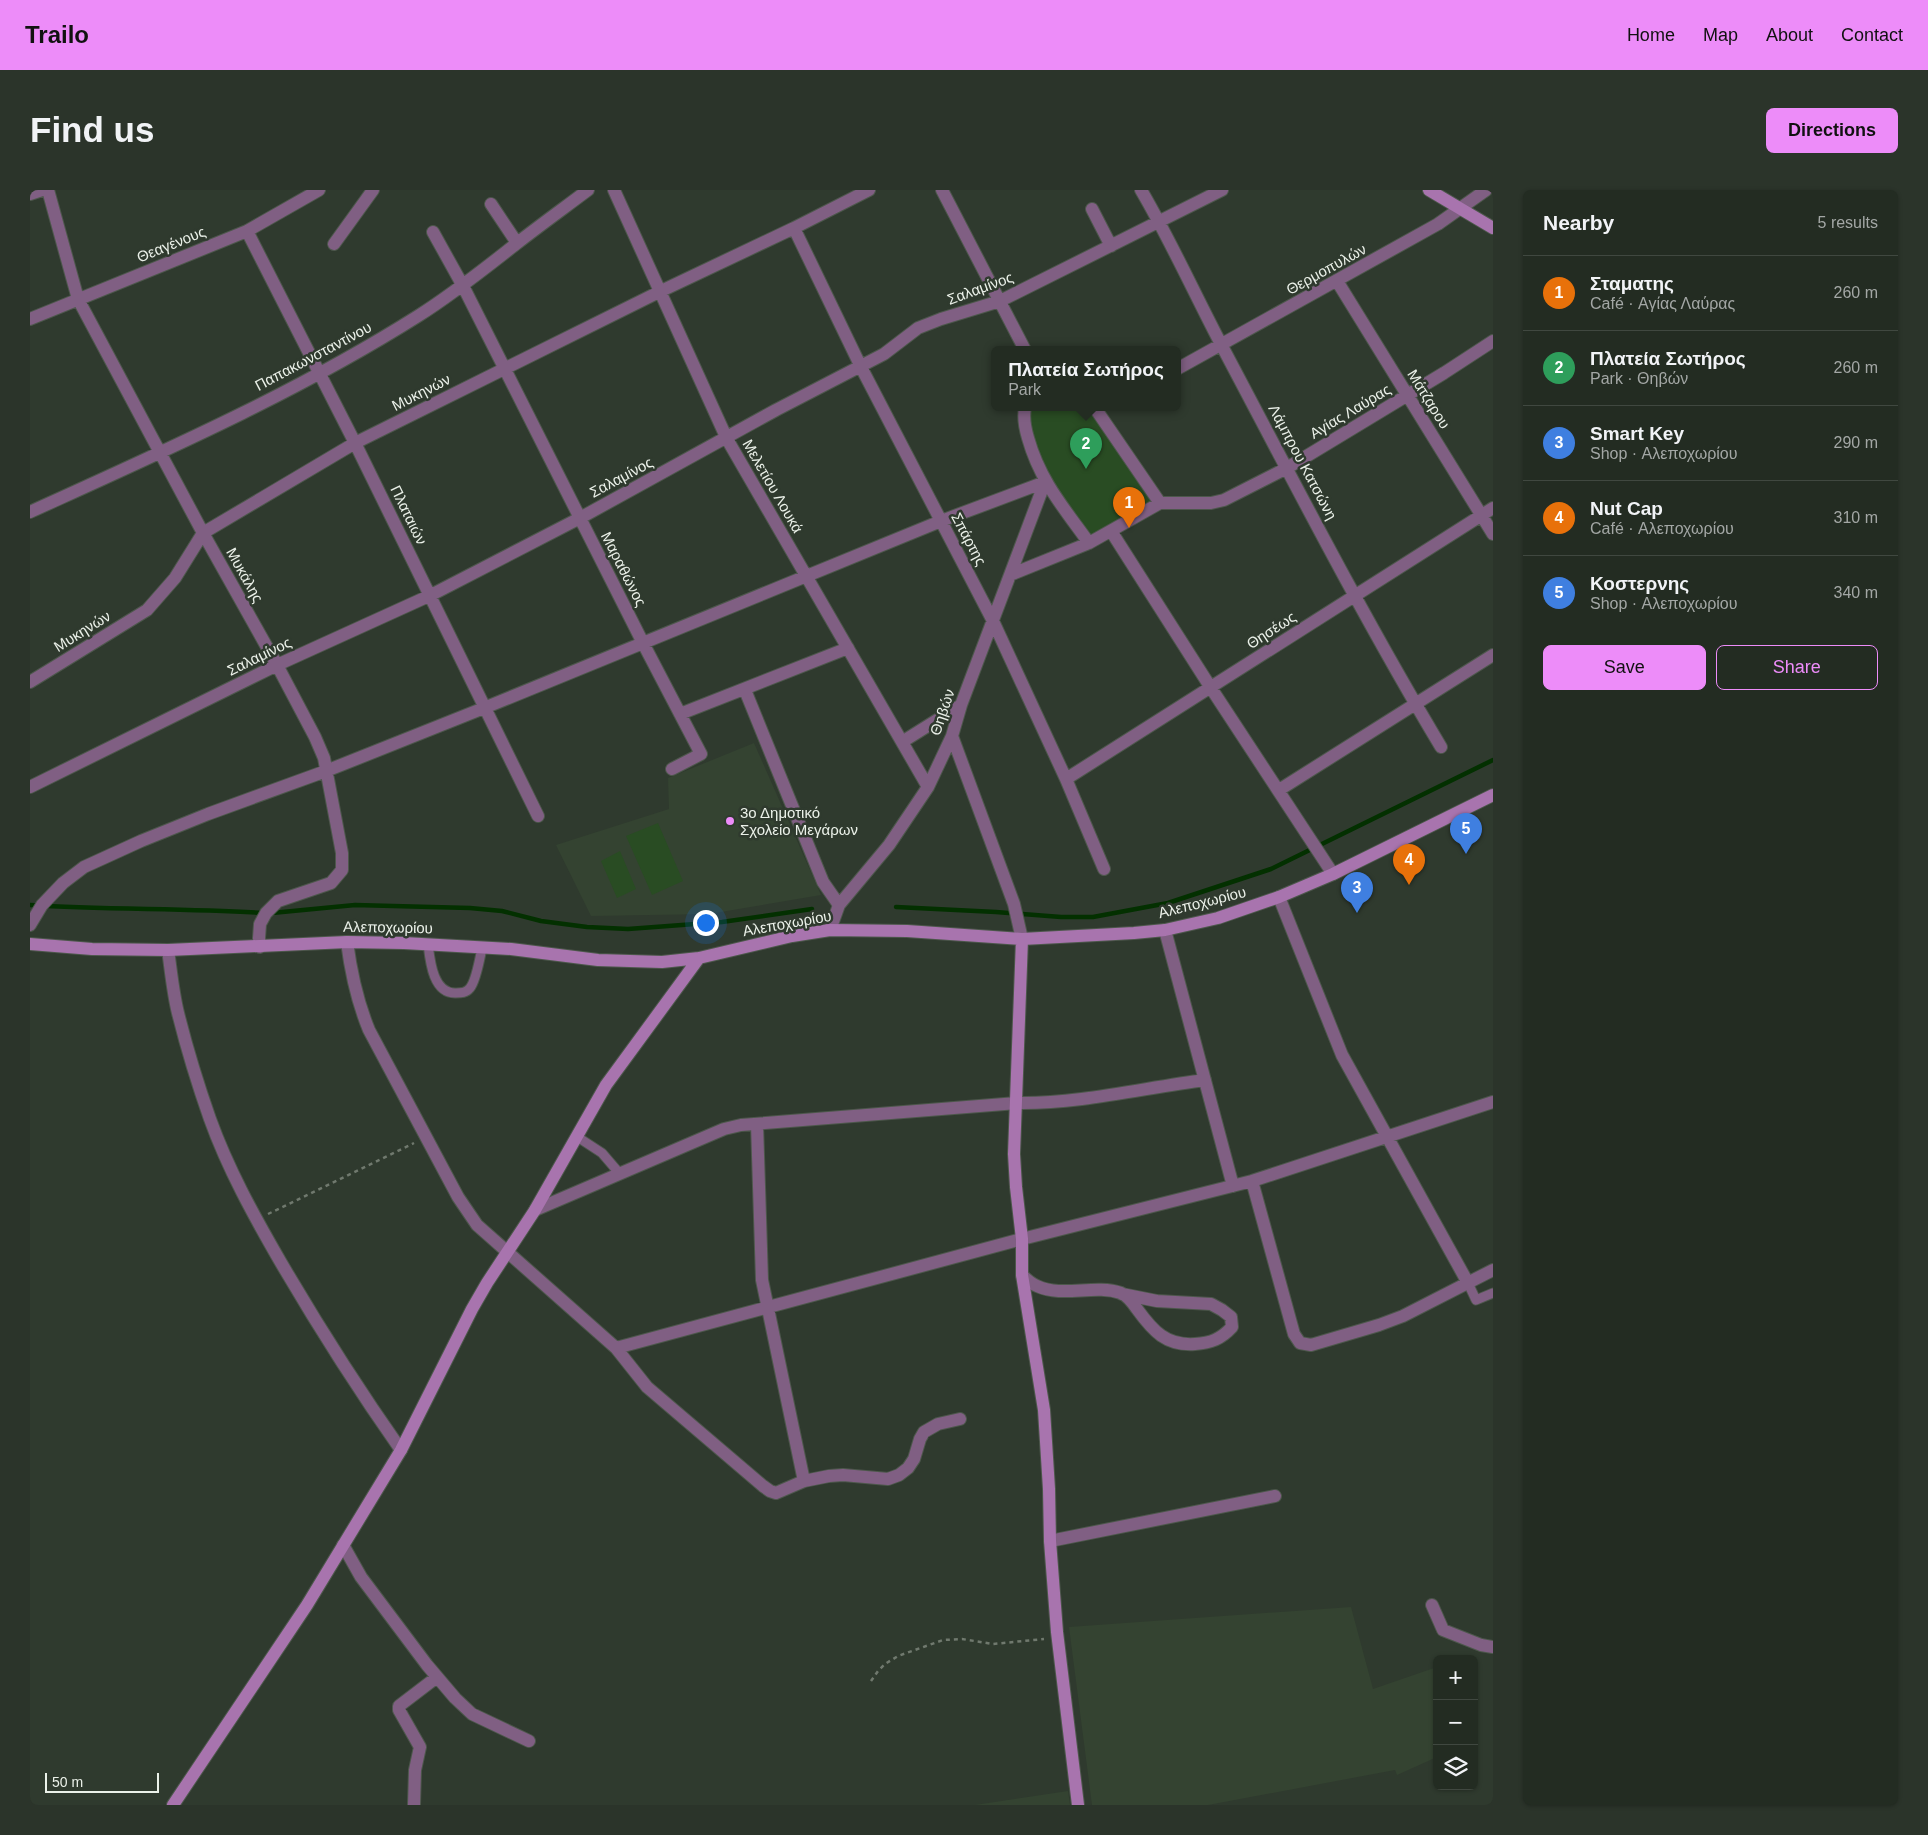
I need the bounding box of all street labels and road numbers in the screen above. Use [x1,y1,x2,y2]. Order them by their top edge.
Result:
street label: Θεαγένους [134,223,208,265]
street label: Θερμοπυλών [1283,240,1369,298]
street label: Σαλαμίνος [945,268,1015,308]
street label: Παπακωνσταντίνου [252,318,374,394]
street label: Μάτζαρου [1404,366,1454,432]
street label: Μυκηνών [389,370,453,414]
street label: Αγίας Λαύρας [1307,380,1393,442]
street label: Λάμπρου Κατσώνη [1265,402,1341,522]
street label: Μελετίου Λουκά [739,436,807,536]
street label: Σαλαμίνος [587,453,655,501]
street label: Πλαταιών [387,483,431,547]
street label: Σπάρτης [948,510,990,568]
street label: Μαραθώνος [598,529,650,609]
street label: Μυκάλης [223,545,267,605]
street label: Μυκηνών [51,607,113,655]
street label: Θησέως [1243,608,1299,652]
street label: Σαλαμίνος [224,633,294,679]
street label: Θηβών [926,687,958,737]
street label: Αλεποχωρίου [1156,883,1248,921]
street label: Αλεποχωρίου [741,907,833,939]
street label: Αλεποχωρίου [343,918,433,936]

